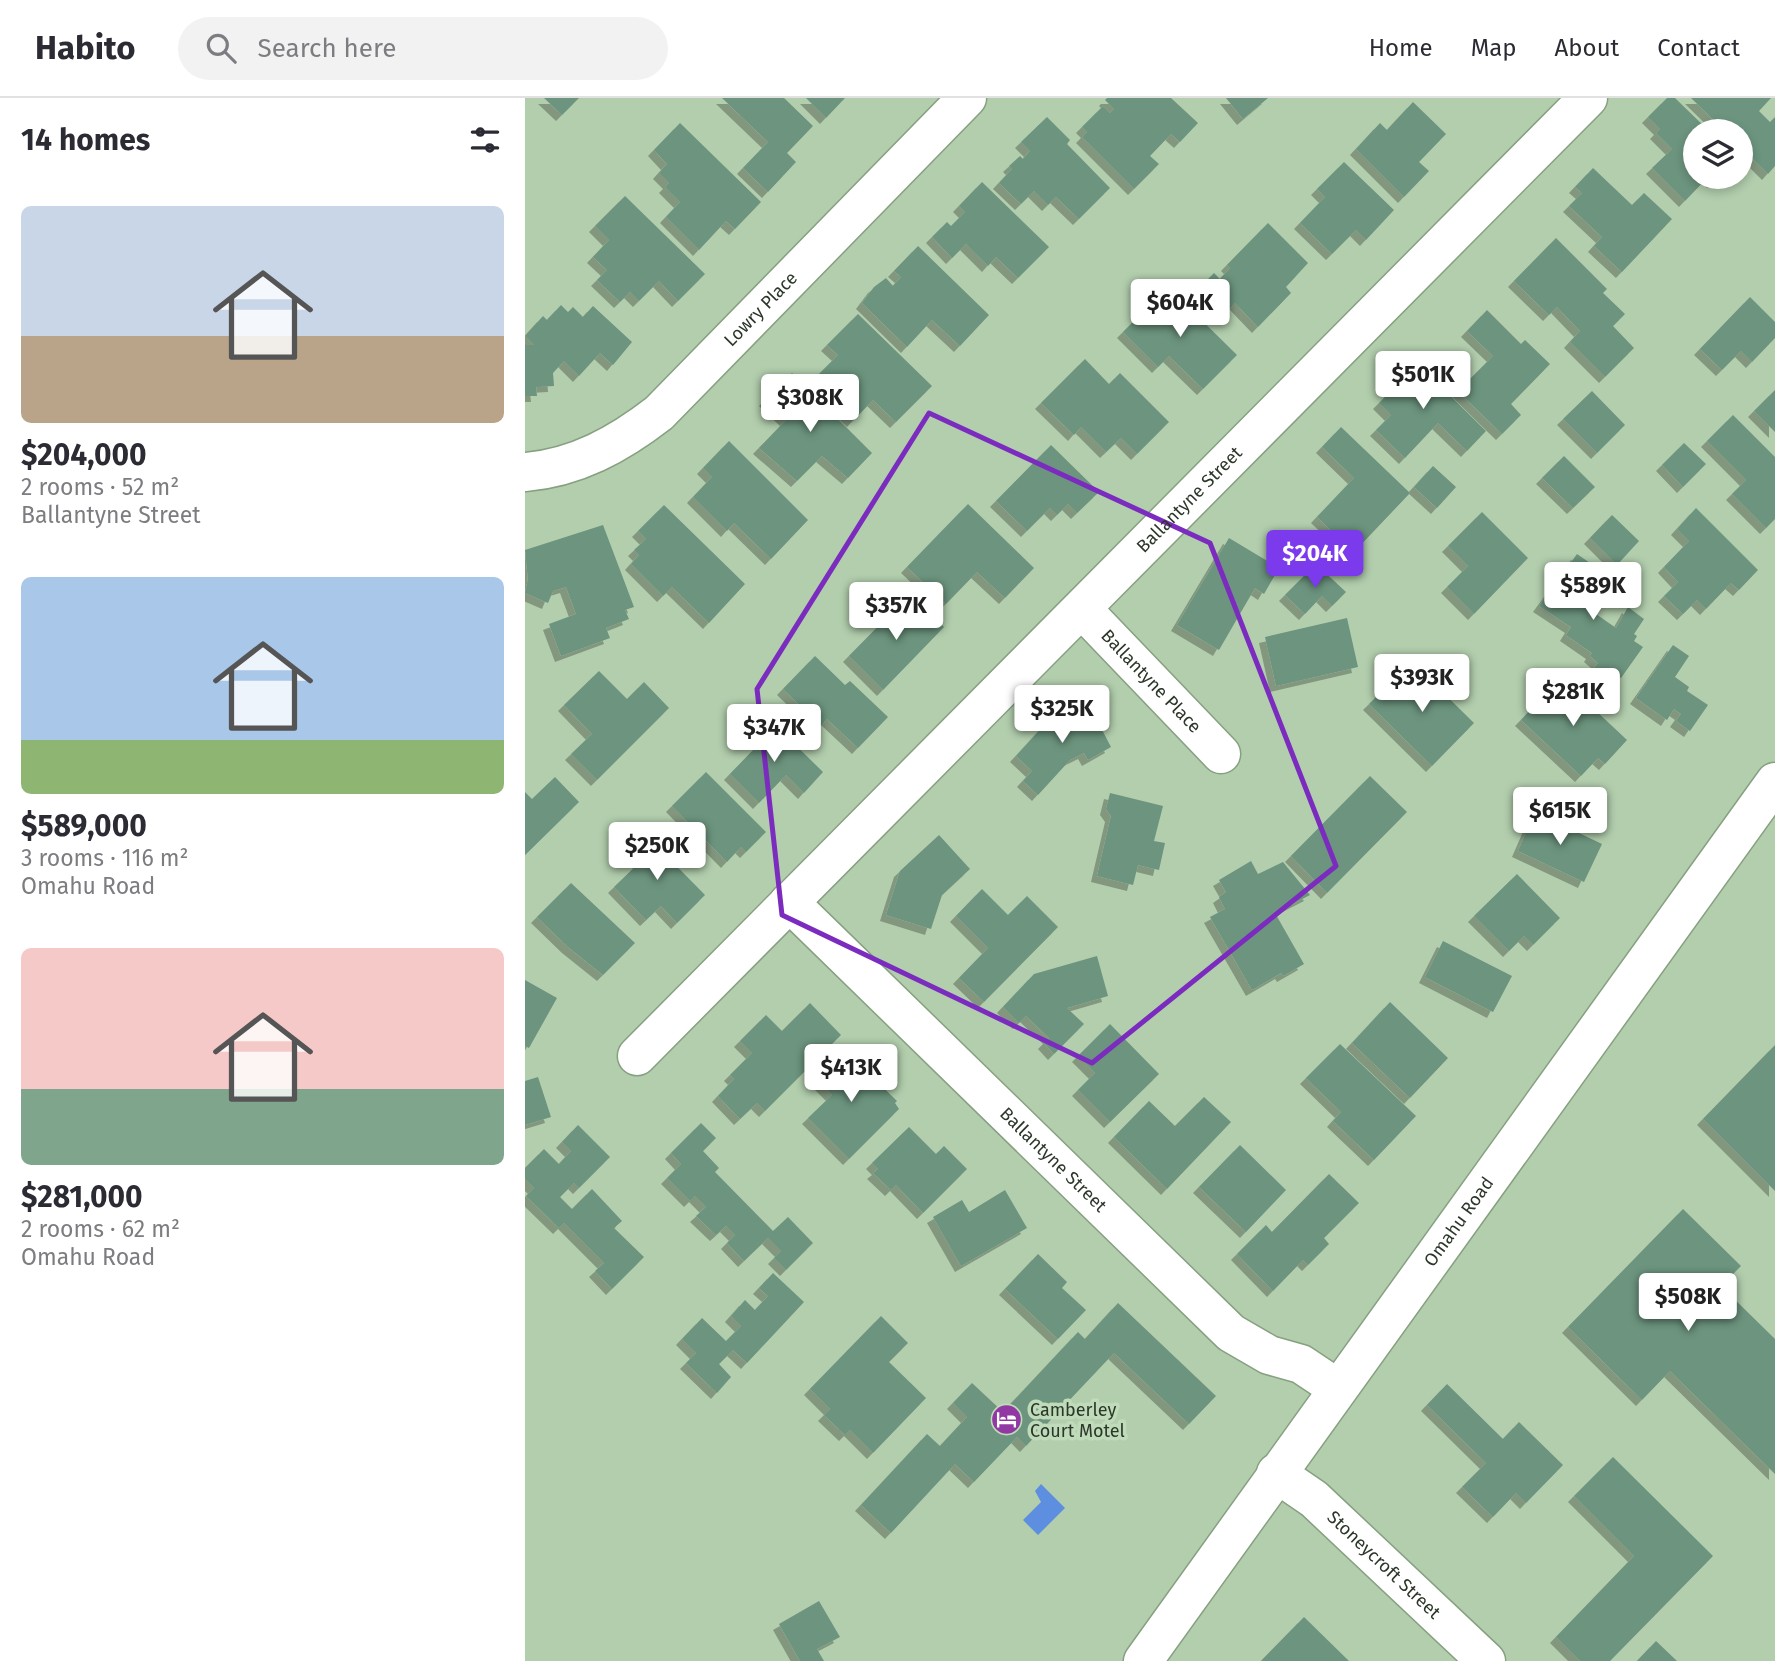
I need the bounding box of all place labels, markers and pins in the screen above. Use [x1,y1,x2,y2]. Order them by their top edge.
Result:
pin: $604K [1131,280,1229,339]
pin: $501K [1374,352,1472,411]
pin: $308K [761,374,859,434]
pin: $204K [1266,531,1364,590]
pin: $589K [1544,562,1642,622]
pin: $357K [847,582,945,642]
pin: $393K [1373,654,1471,714]
pin: $281K [1524,668,1622,728]
pin: $325K [1013,686,1111,745]
pin: $347K [725,704,823,764]
pin: $615K [1511,788,1609,847]
pin: $250K [608,822,706,882]
pin: $413K [802,1044,900,1104]
pin: $508K [1639,1274,1737,1333]
place label: Camberley Court Motel [1030,1399,1125,1442]
hotel icon: Camberley Court Motel [990,1403,1024,1437]

